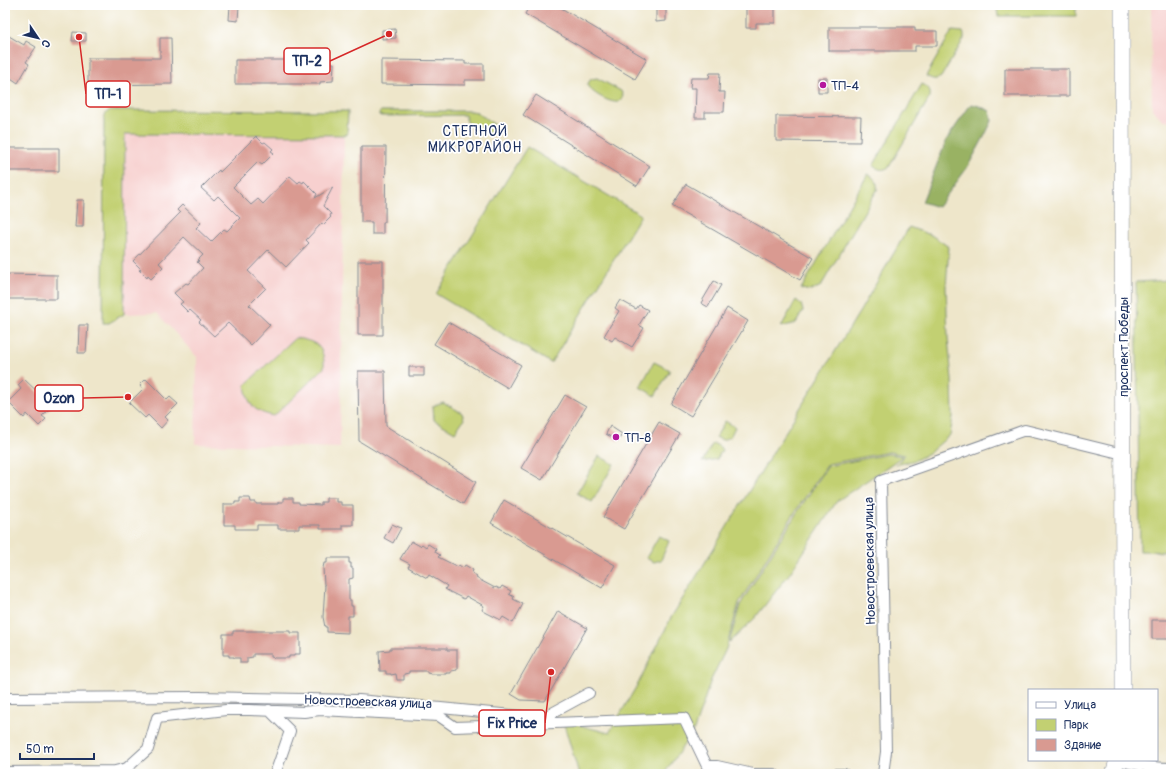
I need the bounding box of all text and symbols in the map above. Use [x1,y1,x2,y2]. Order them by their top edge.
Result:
north arrow [18,18,58,58]
text: С [38,37,53,50]
callout: ТП-2 [284,48,330,74]
text: ТП-2 [291,53,322,70]
place label: ТП-4 [831,78,860,94]
marker: ТП-4 [818,80,828,90]
callout: ТП-1 [86,81,130,107]
text: ТП-1 [93,86,122,103]
district label: СТЕПНОЙ МИКРОРАЙОН [428,123,522,156]
street label: проспект Победы [1116,297,1132,397]
callout: Ozon [35,385,83,411]
text: Ozon [43,390,75,407]
place label: ТП-8 [624,430,652,446]
marker: ТП-8 [611,432,621,442]
street label: Новостроевская улица [861,497,879,625]
legend [1028,689,1158,761]
street label: Новостроевская улица [304,692,432,712]
text: Улица [1064,698,1096,713]
callout: Fix Price [479,710,545,736]
text: Fix Price [487,715,538,732]
text: Парк [1064,718,1089,733]
scale bar [20,735,94,761]
text: Здание [1064,738,1101,753]
text: 50 m [26,742,54,757]

